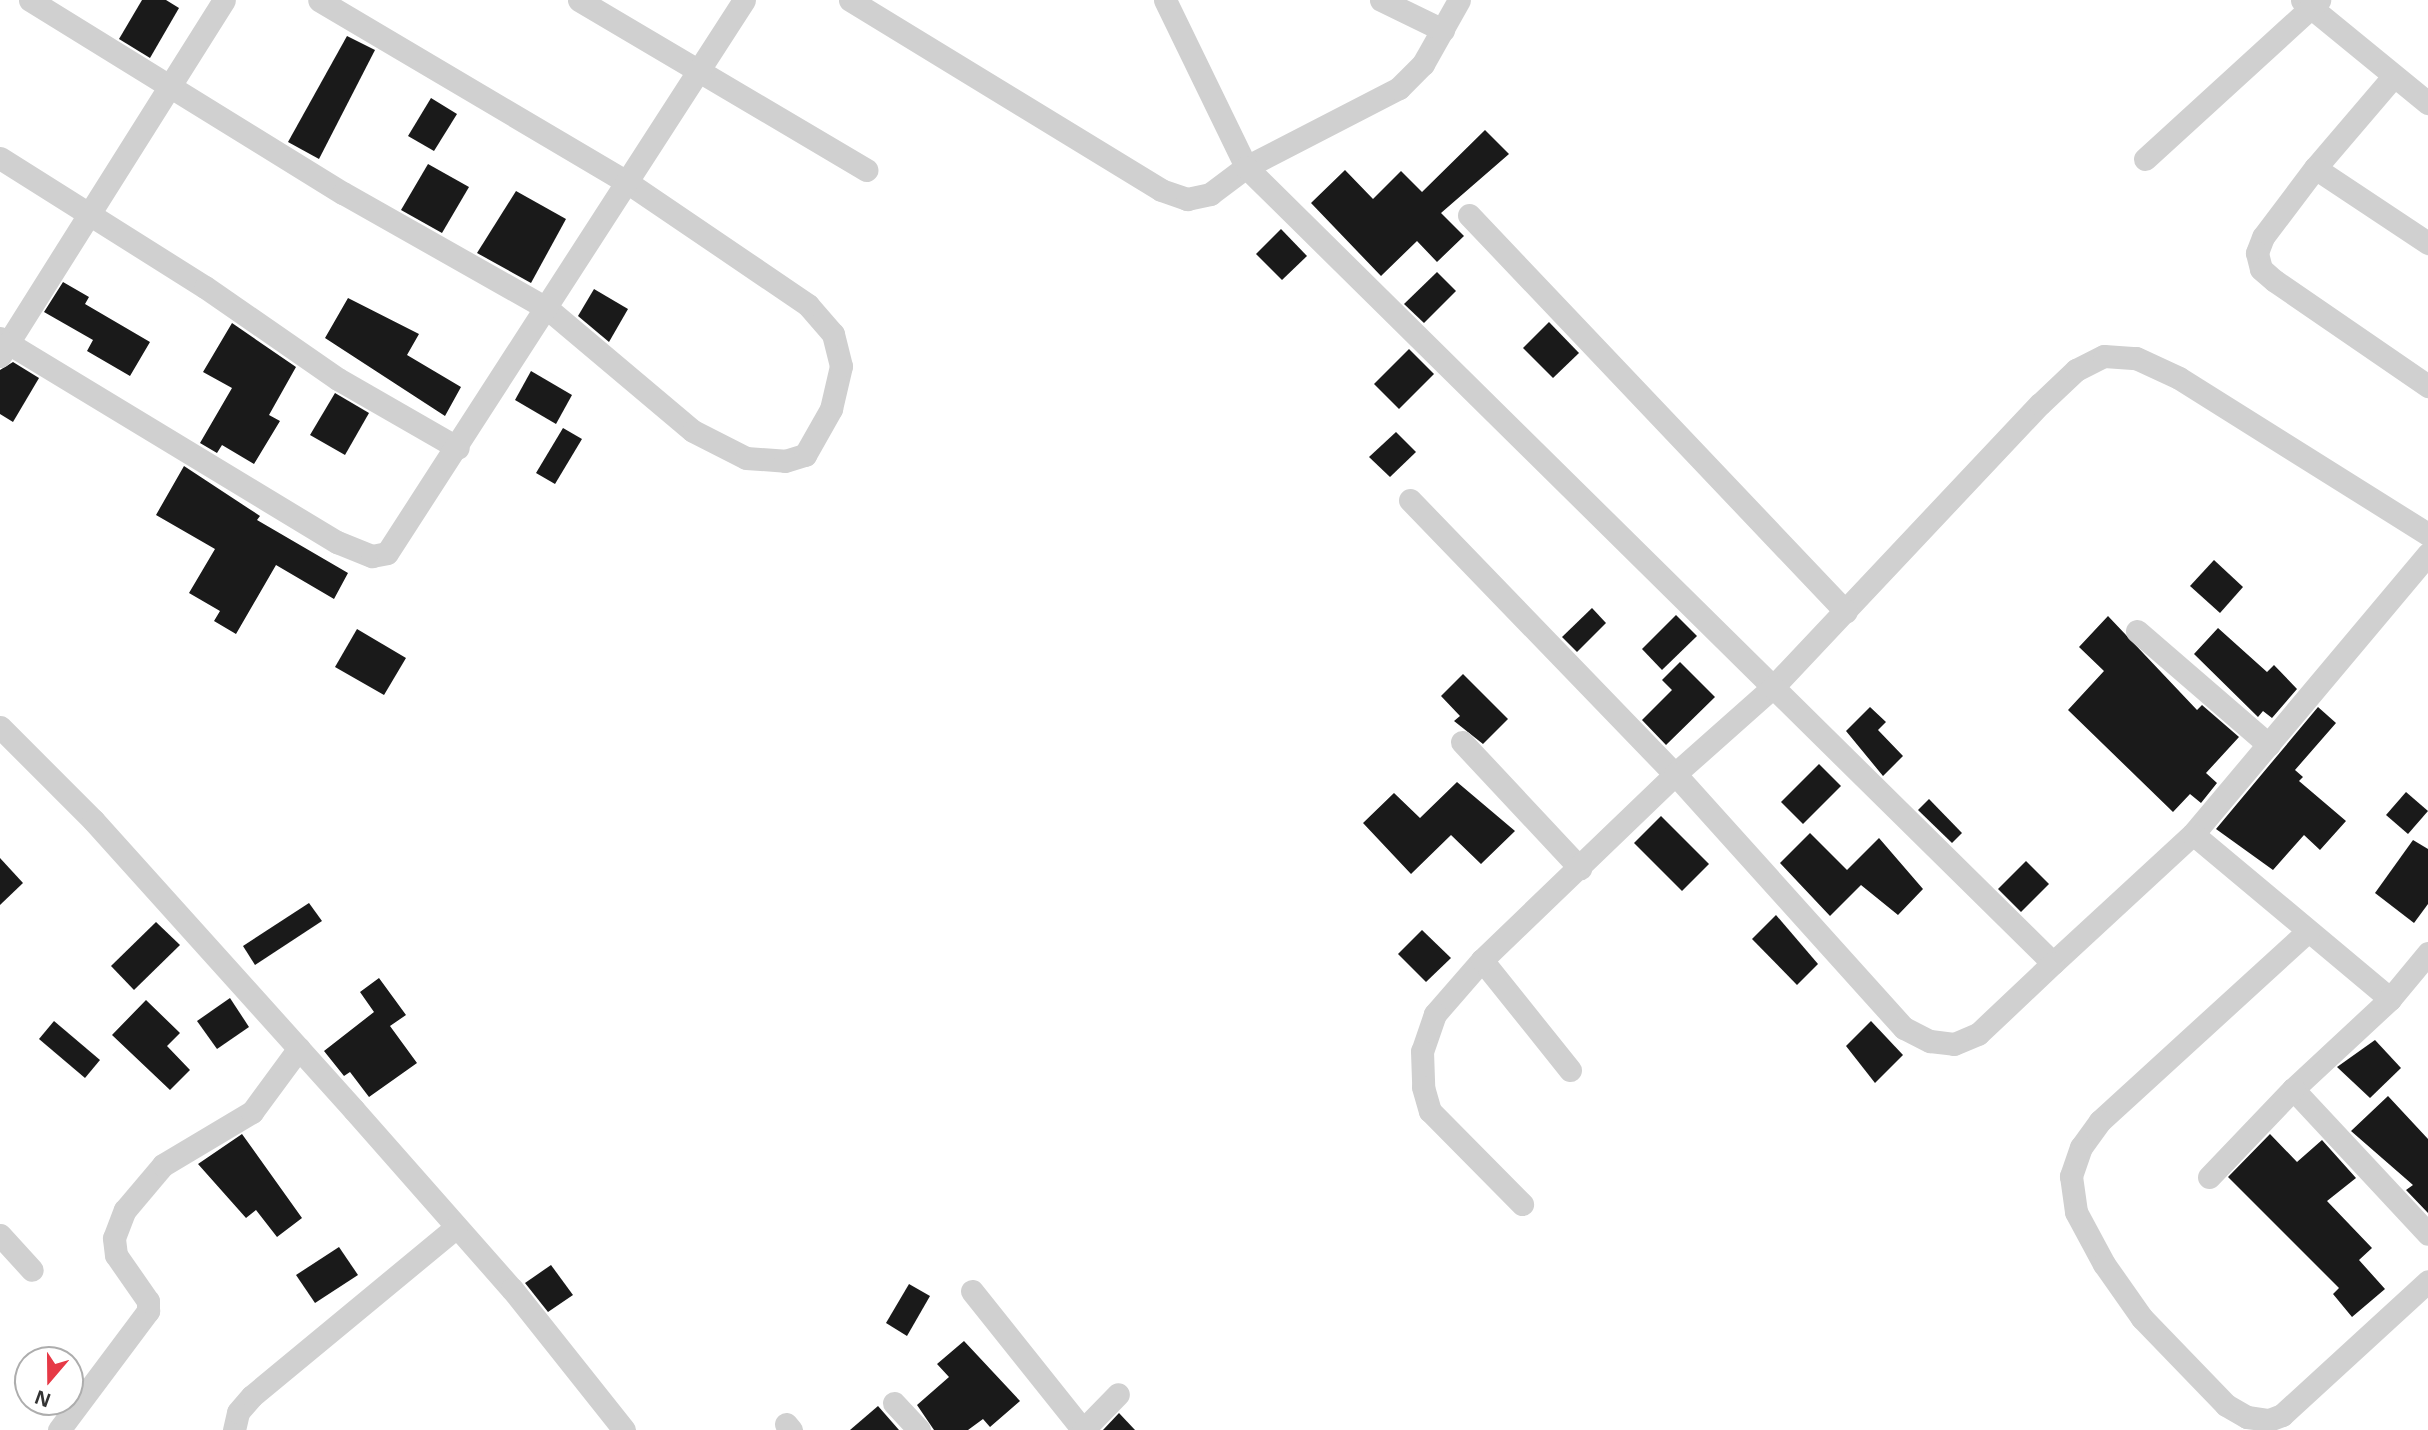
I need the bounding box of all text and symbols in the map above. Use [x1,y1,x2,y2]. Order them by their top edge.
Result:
north arrow [14,1346,84,1416]
text: N [31,1384,54,1414]

